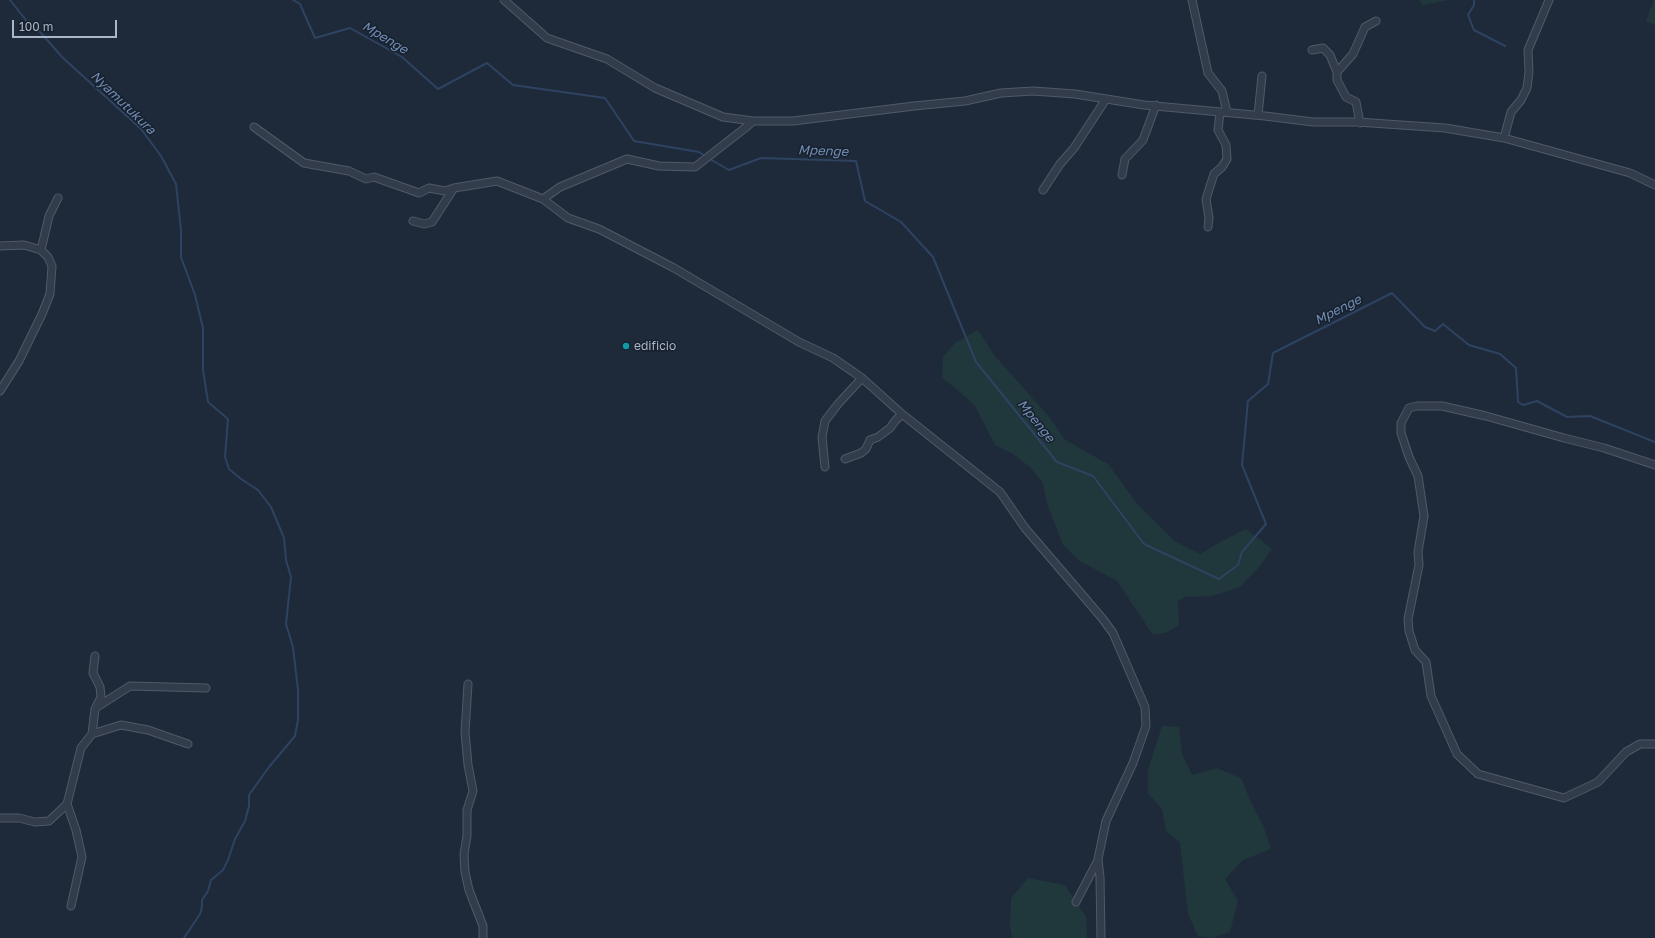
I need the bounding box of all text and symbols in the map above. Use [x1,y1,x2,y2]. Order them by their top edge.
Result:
scale bar [14,12,119,38]
water label: Mpenge [359,18,411,58]
text: 100 m [19,19,53,34]
water label: Nyamutukura [87,68,159,138]
water label: Mpenge [798,142,848,160]
water label: Mpenge [1312,292,1364,328]
place label: edificio [634,339,676,353]
marker: edificio [621,341,631,351]
water label: Mpenge [1014,397,1058,445]

